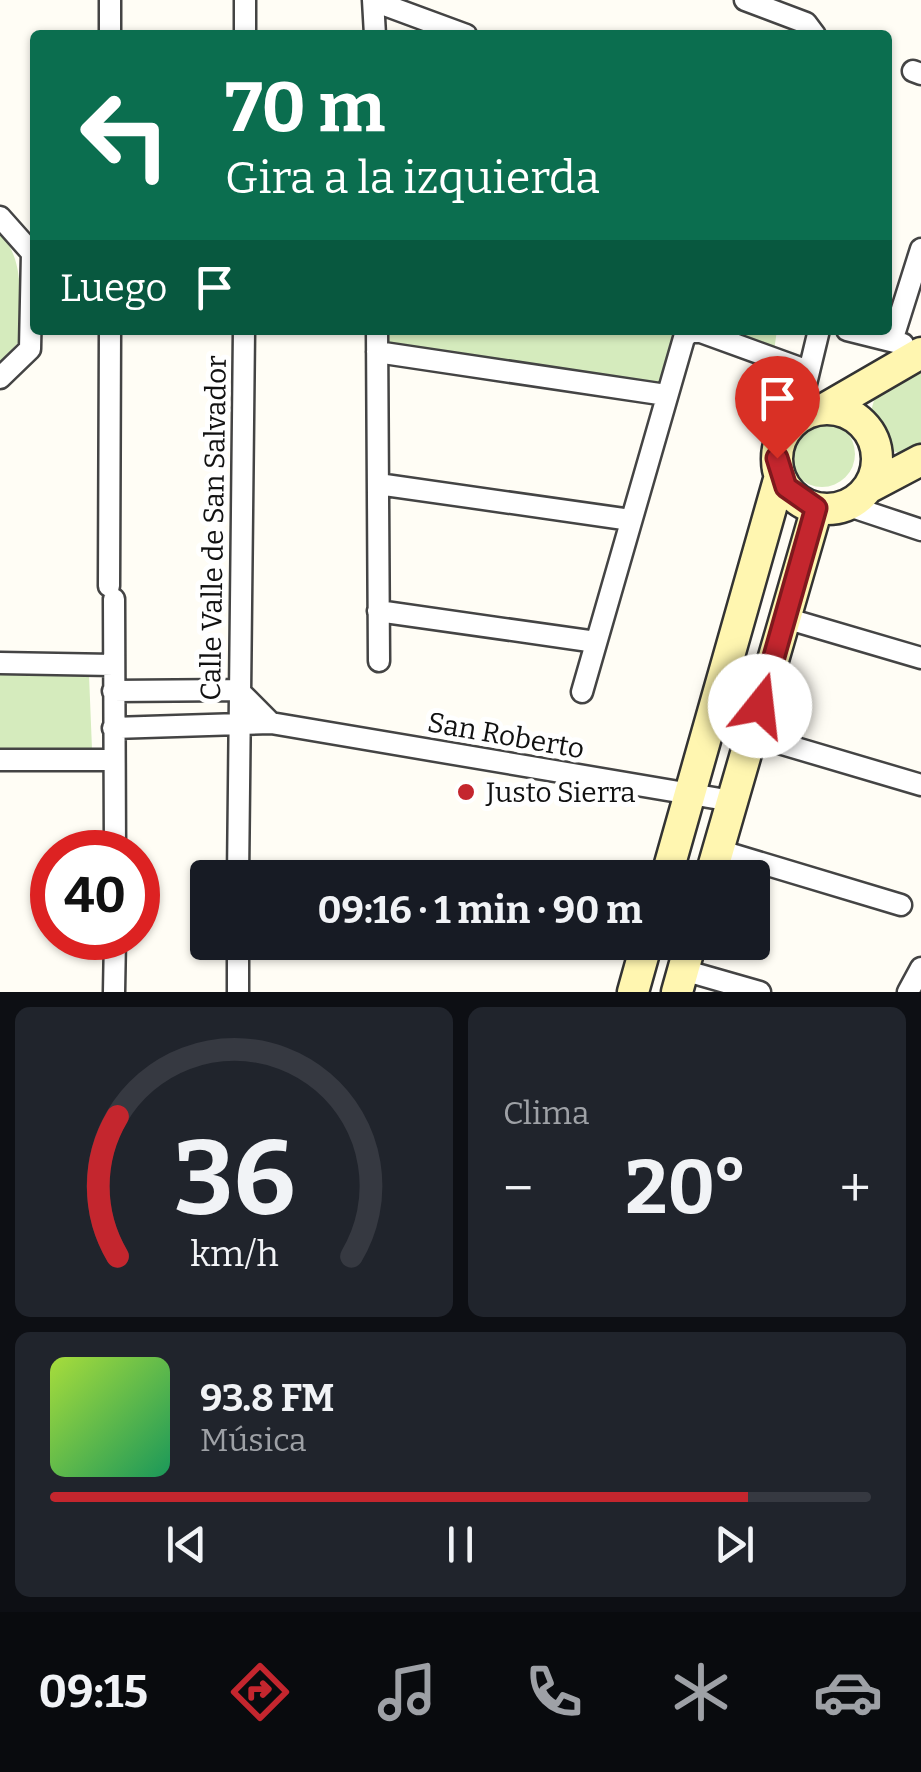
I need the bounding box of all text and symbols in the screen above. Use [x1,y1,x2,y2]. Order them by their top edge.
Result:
text: 70 m [225,66,385,150]
icon: left [60,70,190,200]
text: Gira a la izquierda [225,151,600,205]
icon: arrive [187,260,242,315]
text: Luego [60,265,167,311]
street label: Calle Valle de San Salvador [194,355,233,701]
pin [735,356,820,459]
icon: arrive [750,371,805,426]
position arrow [708,654,812,758]
street label: San Roberto [425,705,587,766]
place label: Justo Sierra [485,776,635,809]
marker: Justo Sierra [455,781,477,803]
speed limit sign: 40 [30,830,160,960]
text: 09:16 · 1 min · 90 m [317,887,643,933]
text: Clima [503,1094,590,1132]
text: 36 [173,1117,295,1242]
text: 20° [625,1143,748,1233]
text: − [503,1156,533,1222]
text: + [840,1156,871,1222]
text: km/h [190,1233,278,1275]
text: 93.8 FM [200,1375,335,1421]
text: Música [200,1421,307,1459]
icon: previous [159,1517,214,1572]
icon: pause [433,1517,488,1572]
icon: next [707,1517,762,1572]
icon: directions [225,1657,295,1727]
icon: music [372,1657,442,1727]
icon: phone [519,1657,589,1727]
icon: climate [666,1657,736,1727]
icon: car [813,1657,883,1727]
text: 09:15 [38,1665,148,1719]

